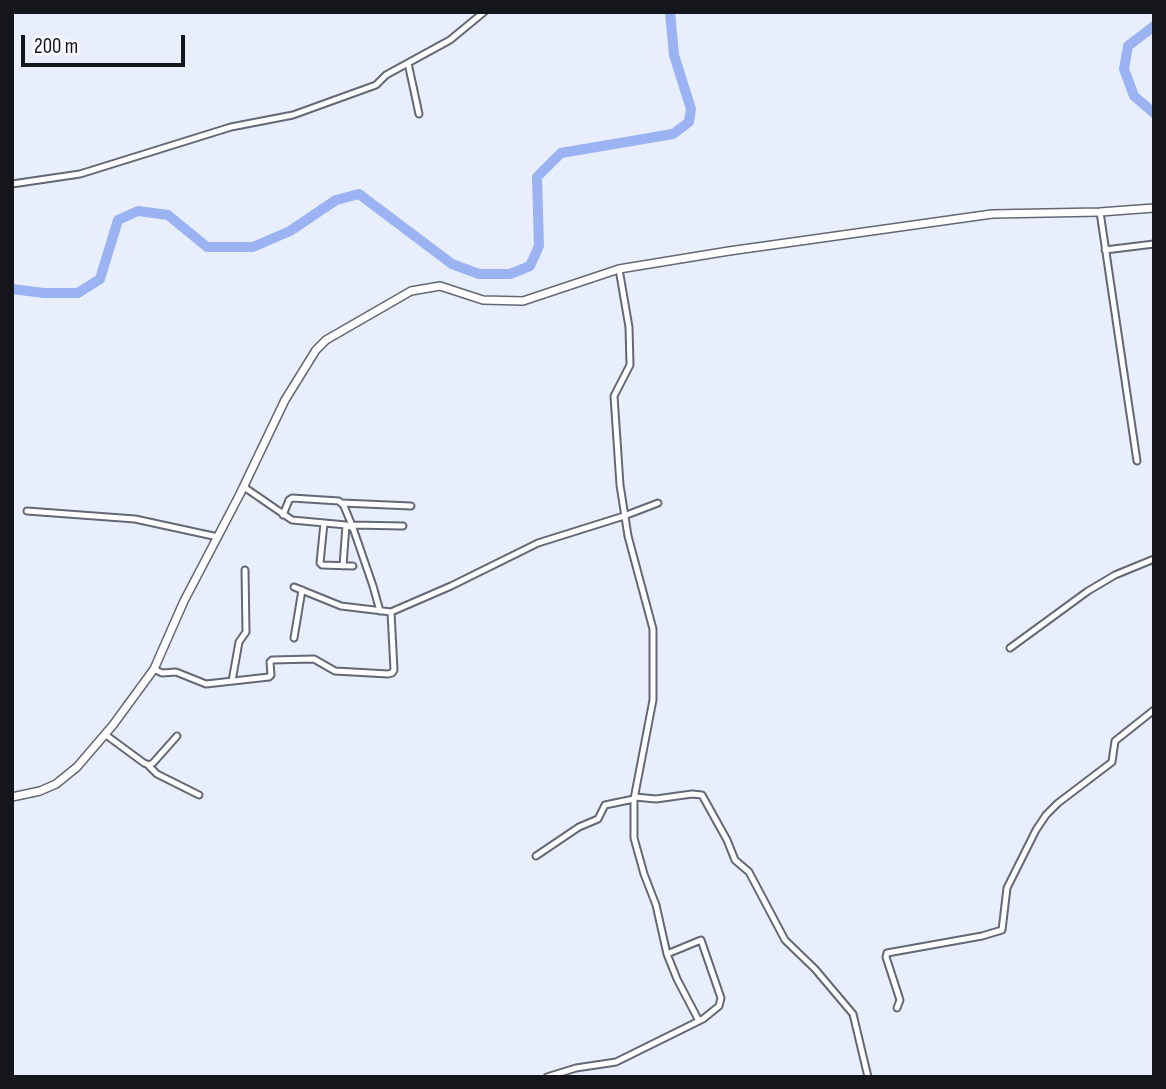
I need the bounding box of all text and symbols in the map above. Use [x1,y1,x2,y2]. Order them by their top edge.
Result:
scale bar [24,21,189,65]
text: 200 m [34,34,78,59]

